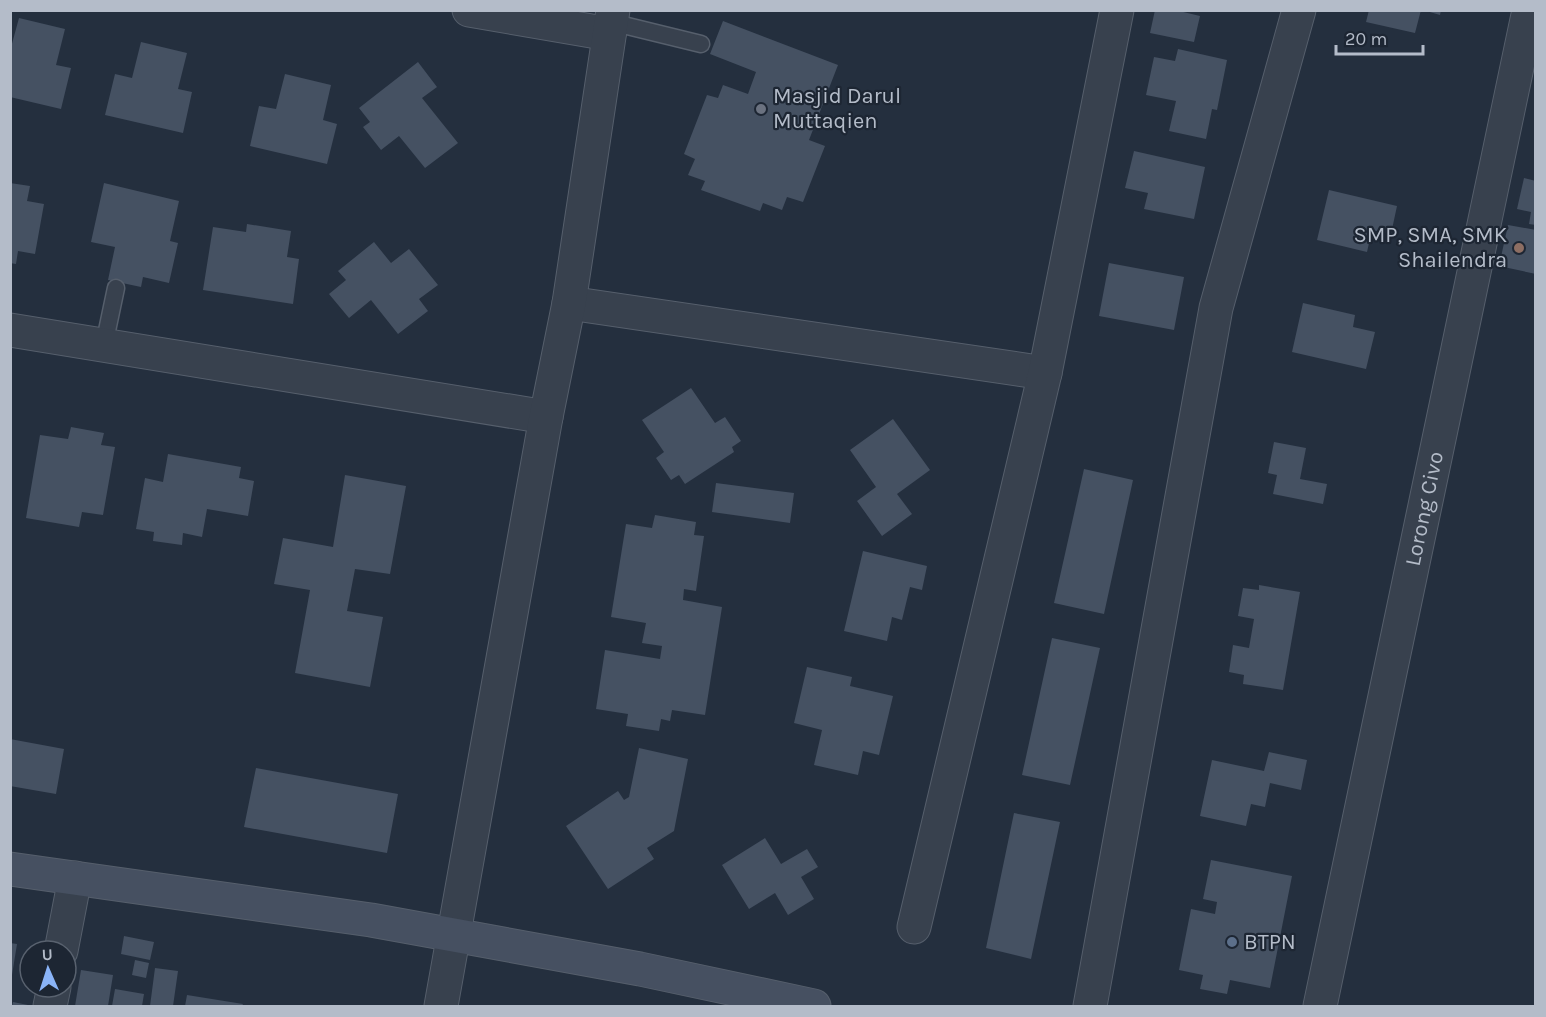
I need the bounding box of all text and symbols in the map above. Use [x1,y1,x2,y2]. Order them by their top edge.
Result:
scale bar [1336,18,1423,56]
text: 20 m [1345,28,1387,50]
place label: Masjid Darul Muttaqien [773,83,901,134]
marker: Masjid Darul Muttaqien [754,102,768,116]
place label: SMP, SMA, SMK Shailendra [1353,222,1507,273]
marker: SMP, SMA, SMK Shailendra [1512,241,1526,255]
street label: Lorong Civo [1400,449,1449,568]
place label: BTPN [1244,929,1296,955]
marker: BTPN [1225,935,1239,949]
north arrow [18,939,78,999]
text: U [41,945,53,964]

